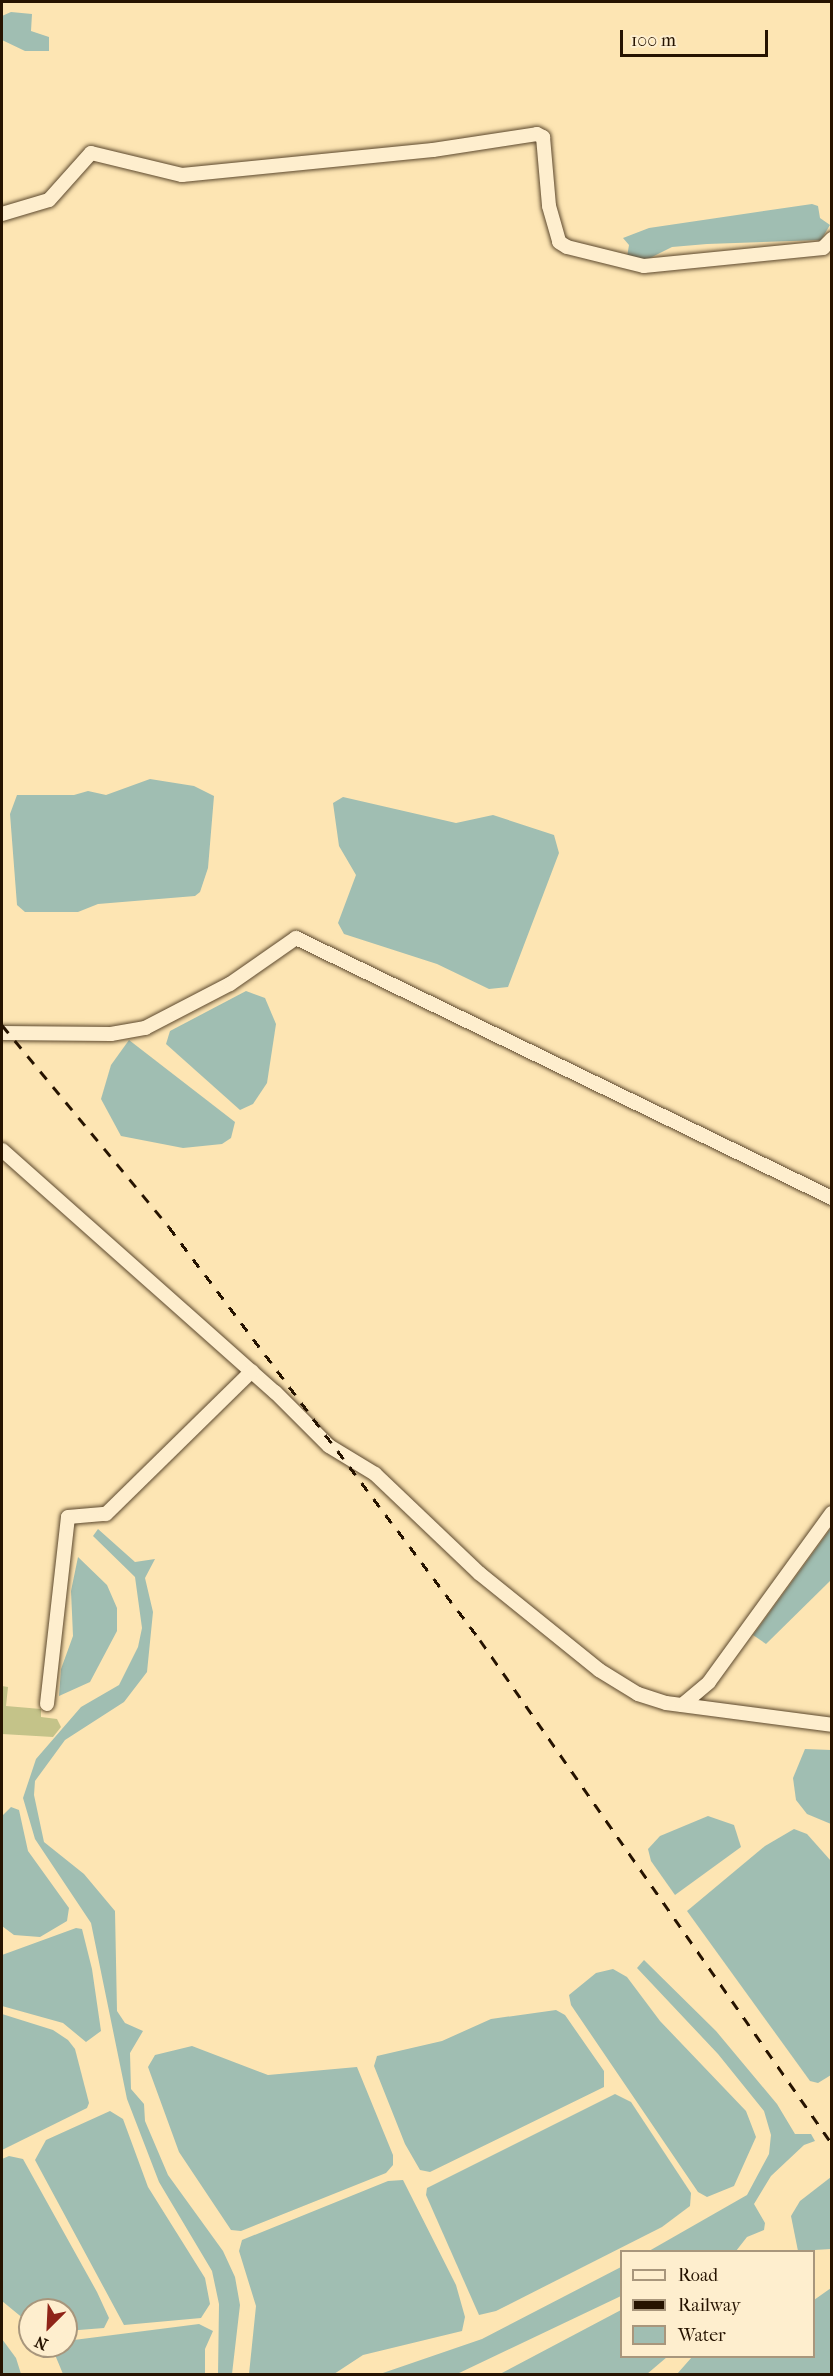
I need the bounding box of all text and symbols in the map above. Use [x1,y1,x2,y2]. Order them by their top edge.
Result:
scale bar [623,18,772,56]
text: 100 m [631,30,676,51]
legend [620,2250,815,2358]
text: Road [678,2265,718,2286]
text: Railway [678,2295,741,2316]
north arrow [18,2298,78,2358]
text: Water [678,2325,726,2346]
text: N [32,2332,51,2354]

